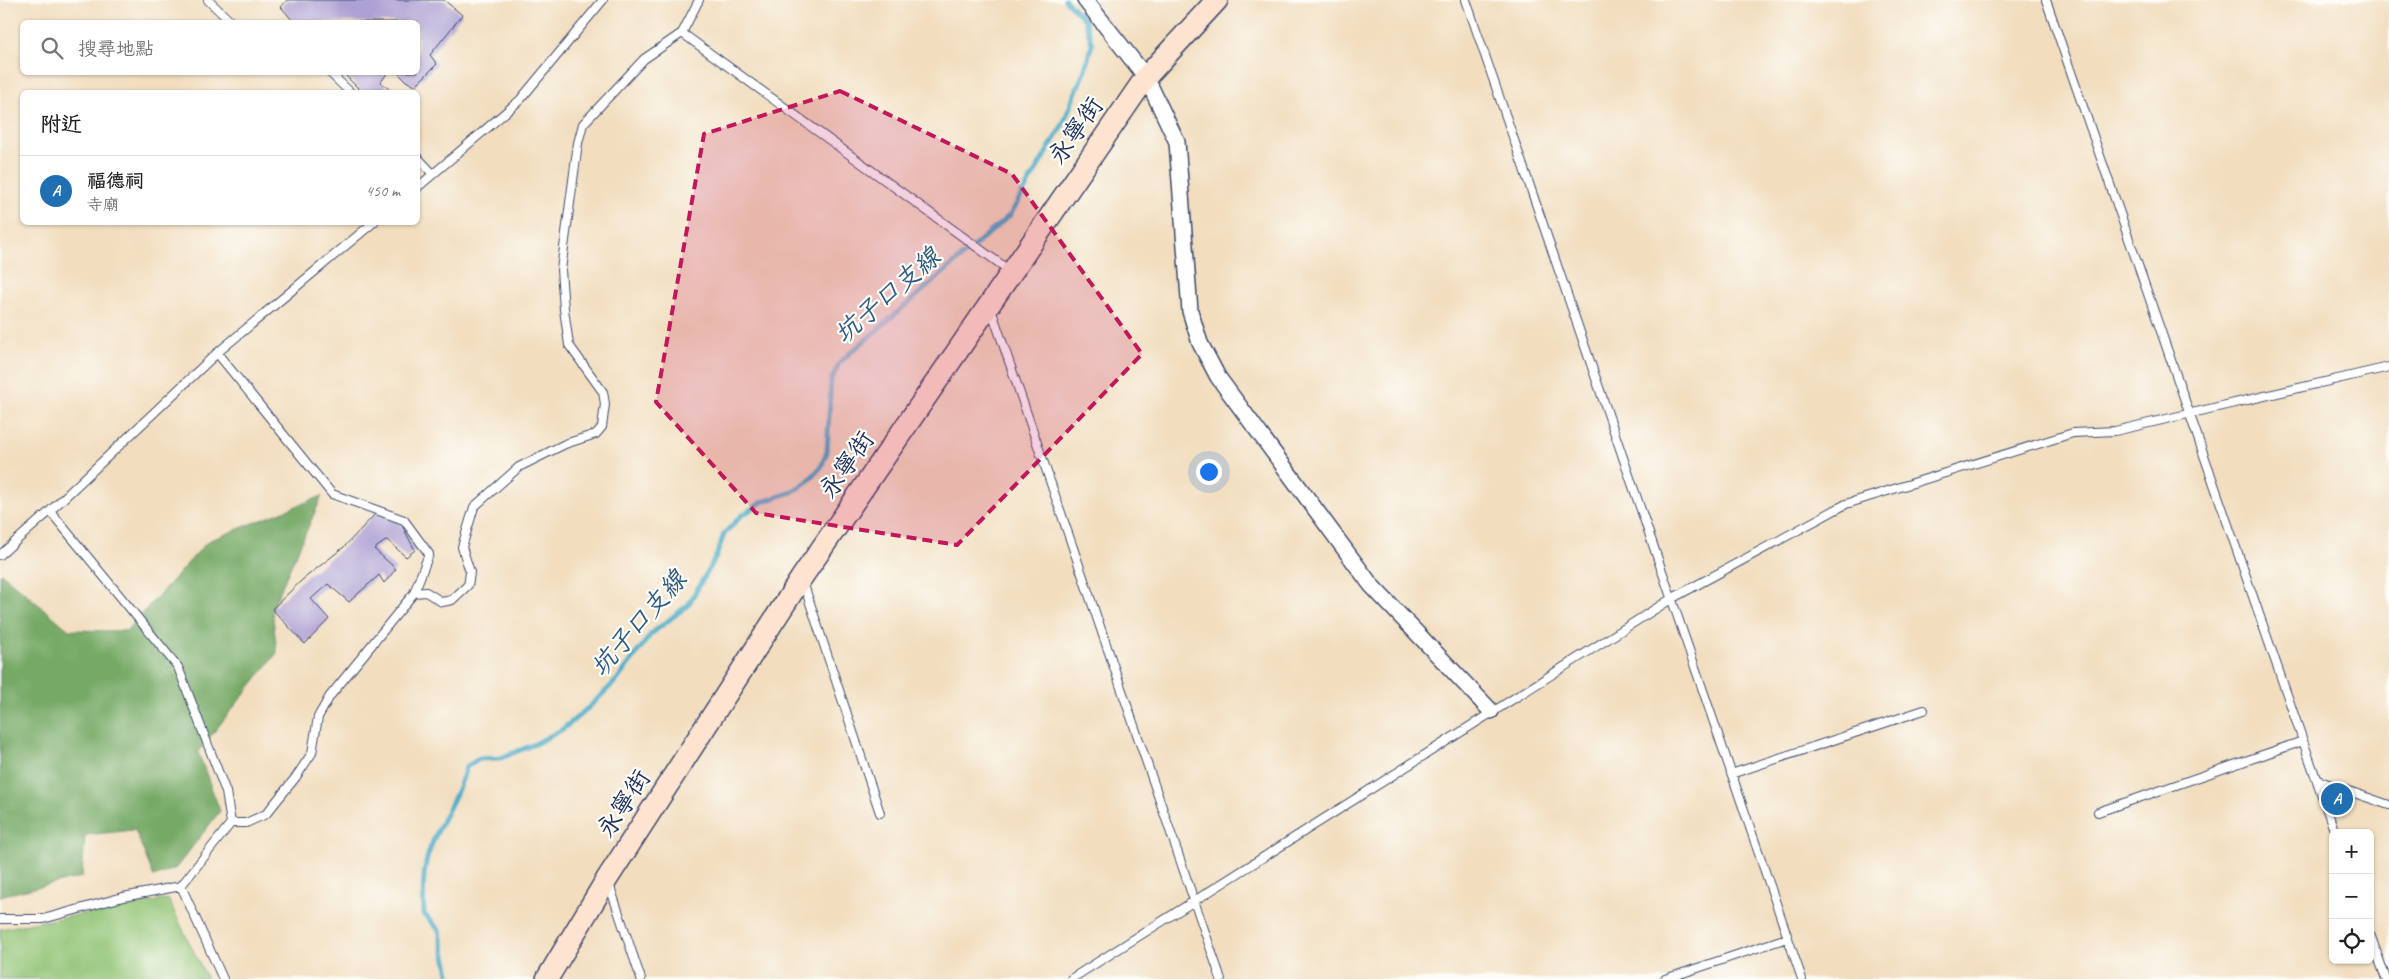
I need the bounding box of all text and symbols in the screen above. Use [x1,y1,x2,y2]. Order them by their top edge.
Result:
search box [20,20,420,75]
icon: search [38,34,66,62]
text: 搜尋地點 [78,37,154,61]
street label: 永寧街 [1041,91,1110,170]
text: 附近 [40,111,82,137]
text: 福德祠 [87,169,144,193]
text: A [52,181,60,201]
text: 450 m [366,181,400,201]
text: 寺廟 [87,195,119,215]
water label: 坑子口支線 [827,239,949,350]
street label: 永寧街 [812,425,881,504]
your location [1196,459,1222,485]
water label: 坑子口支線 [583,562,695,683]
street label: 永寧街 [590,763,658,844]
pin: A [2321,780,2353,818]
map controls [2329,829,2374,964]
button: + [2329,829,2374,874]
button: − [2329,874,2374,919]
button: locate [2329,919,2374,964]

